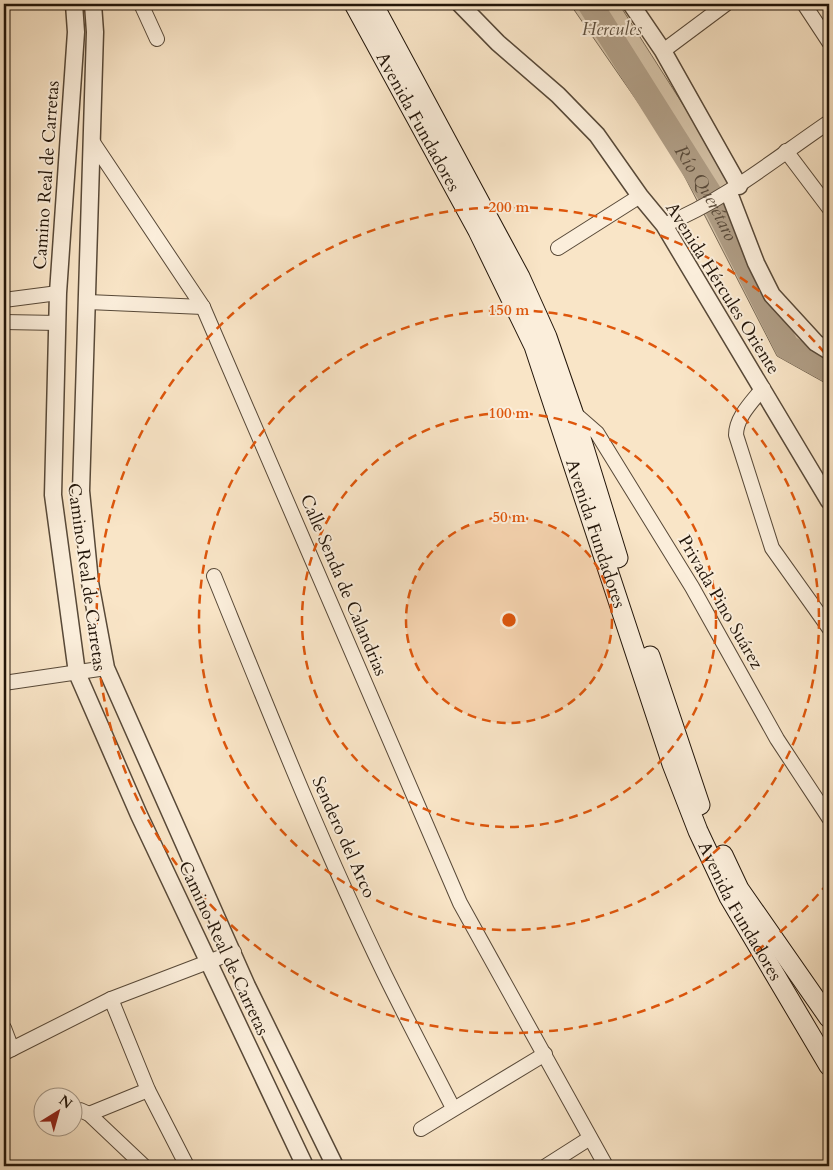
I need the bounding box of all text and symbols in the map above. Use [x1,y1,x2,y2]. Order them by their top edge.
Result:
park label: Hercules [582,17,642,42]
street label: Avenida Fundadores [370,48,466,196]
street label: Camino Real de Carretas [27,80,66,270]
water label: Río Querétaro [668,140,744,246]
text: 200 m [489,197,530,217]
street label: Avenida Hércules Oriente [659,197,786,379]
text: 150 m [489,300,530,320]
text: 100 m [489,403,530,423]
street label: Avenida Fundadores [559,456,632,611]
street label: Camino Real de Carretas [61,482,112,673]
street label: Calle Senda de Calandrias [294,491,393,680]
text: 50 m [492,507,526,527]
street label: Privada Pino Suárez [672,530,769,674]
centre of rings [500,611,518,629]
street label: Sendero del Arco [306,772,382,902]
street label: Avenida Fundadores [692,837,788,986]
street label: Camino Real de Carretas [172,857,275,1039]
north arrow [32,1088,82,1138]
text: N [55,1091,76,1113]

